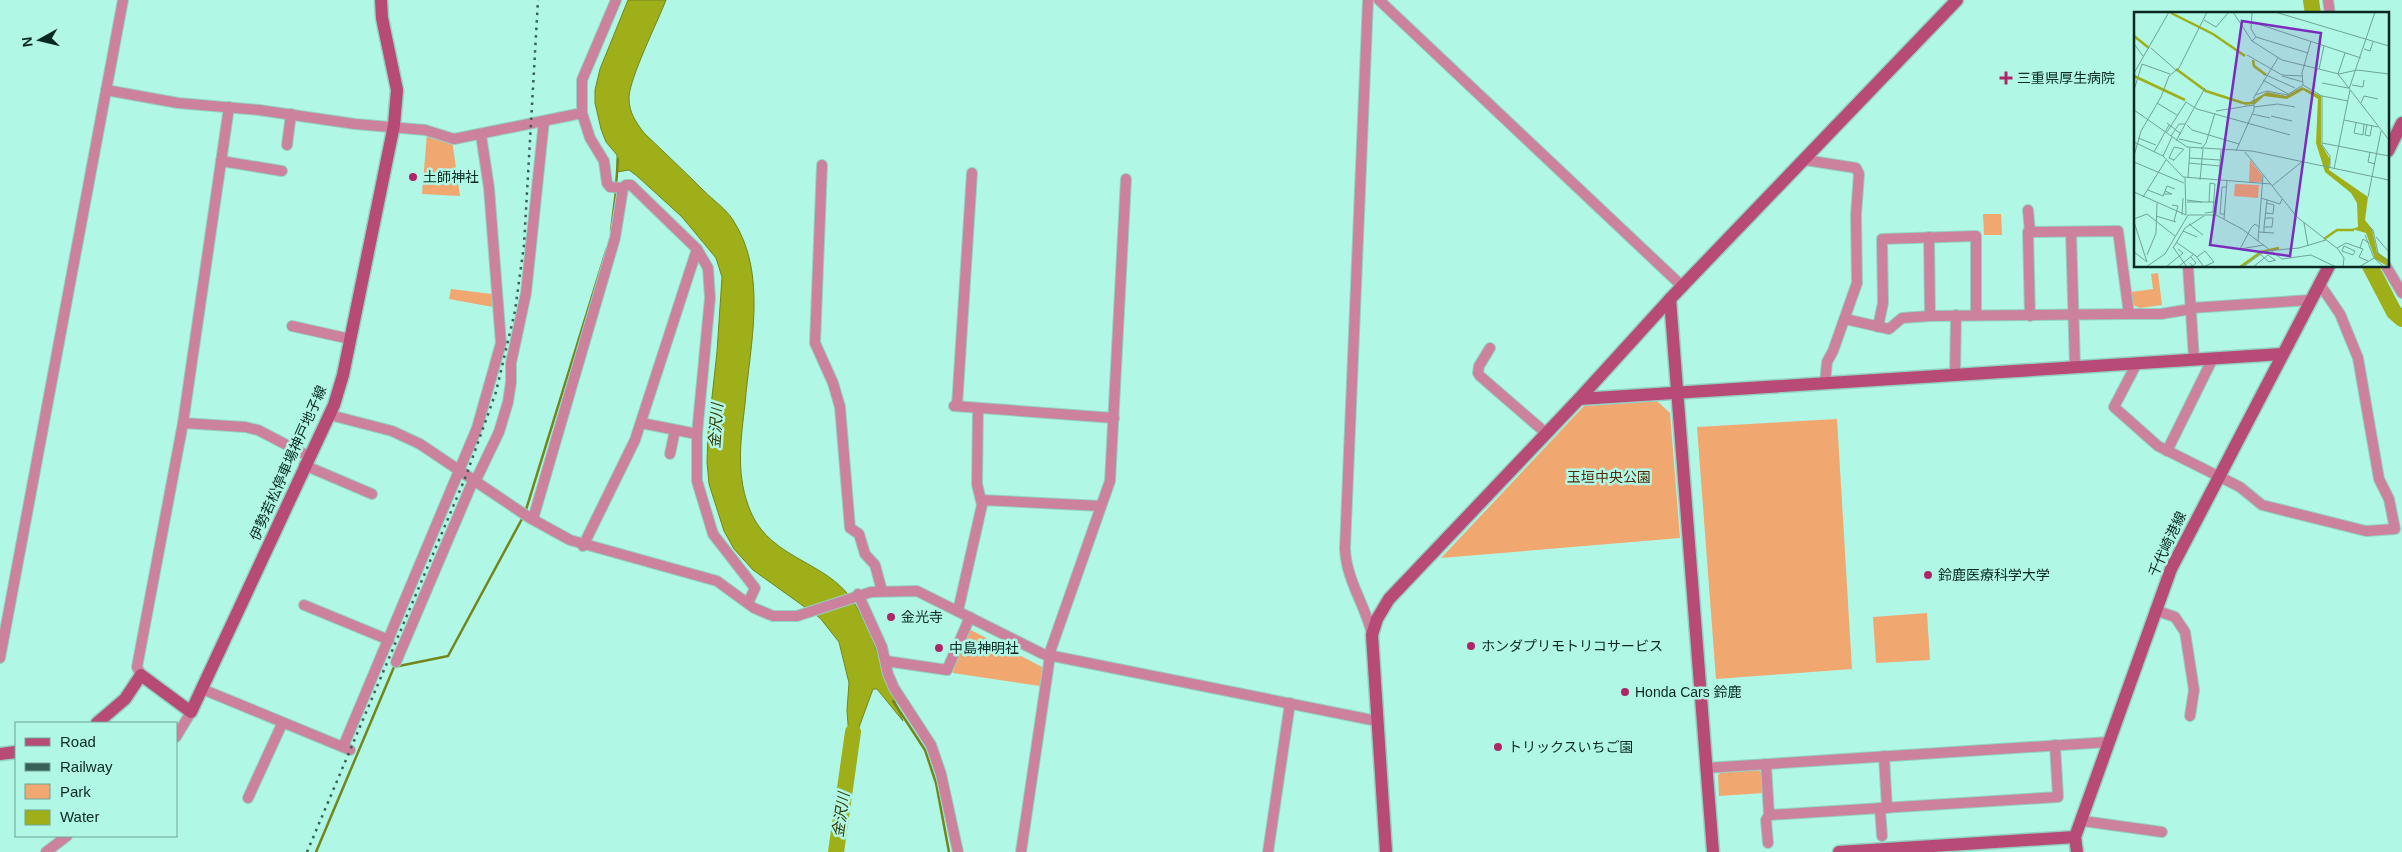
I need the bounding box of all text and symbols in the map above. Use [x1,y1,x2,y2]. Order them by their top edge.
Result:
inset map [2134,12,2390,268]
north arrow [15,15,65,65]
text: N [18,36,36,48]
place label: 三重県厚生病院 [2017,70,2115,86]
marker: 三重県厚生病院 [1999,71,2013,85]
place label: 土師神社 [423,169,479,185]
marker: 土師神社 [407,171,419,183]
street label: 伊勢若松停車場神戸地子線 [247,383,329,543]
water label: 金沢川 [705,401,726,449]
park label: 玉垣中央公園 [1567,469,1651,485]
street label: 千代崎港線 [2145,509,2189,579]
place label: 鈴鹿医療科学大学 [1938,567,2050,583]
marker: 鈴鹿医療科学大学 [1922,569,1934,581]
place label: 金光寺 [901,609,943,625]
marker: 金光寺 [885,611,897,623]
place label: ホンダプリモトリコサービス [1481,638,1663,654]
place label: 中島神明社 [949,640,1019,656]
marker: ホンダプリモトリコサービス [1465,640,1477,652]
marker: 中島神明社 [933,642,945,654]
place label: Honda Cars 鈴鹿 [1635,684,1742,700]
marker: Honda Cars 鈴鹿 [1619,686,1631,698]
legend [15,722,178,837]
text: Road [60,733,96,750]
place label: トリックスいちご園 [1508,739,1634,755]
marker: トリックスいちご園 [1492,741,1504,753]
text: Railway [60,758,113,775]
text: Park [60,783,91,800]
water label: 金沢川 [829,789,852,838]
text: Water [60,808,99,825]

